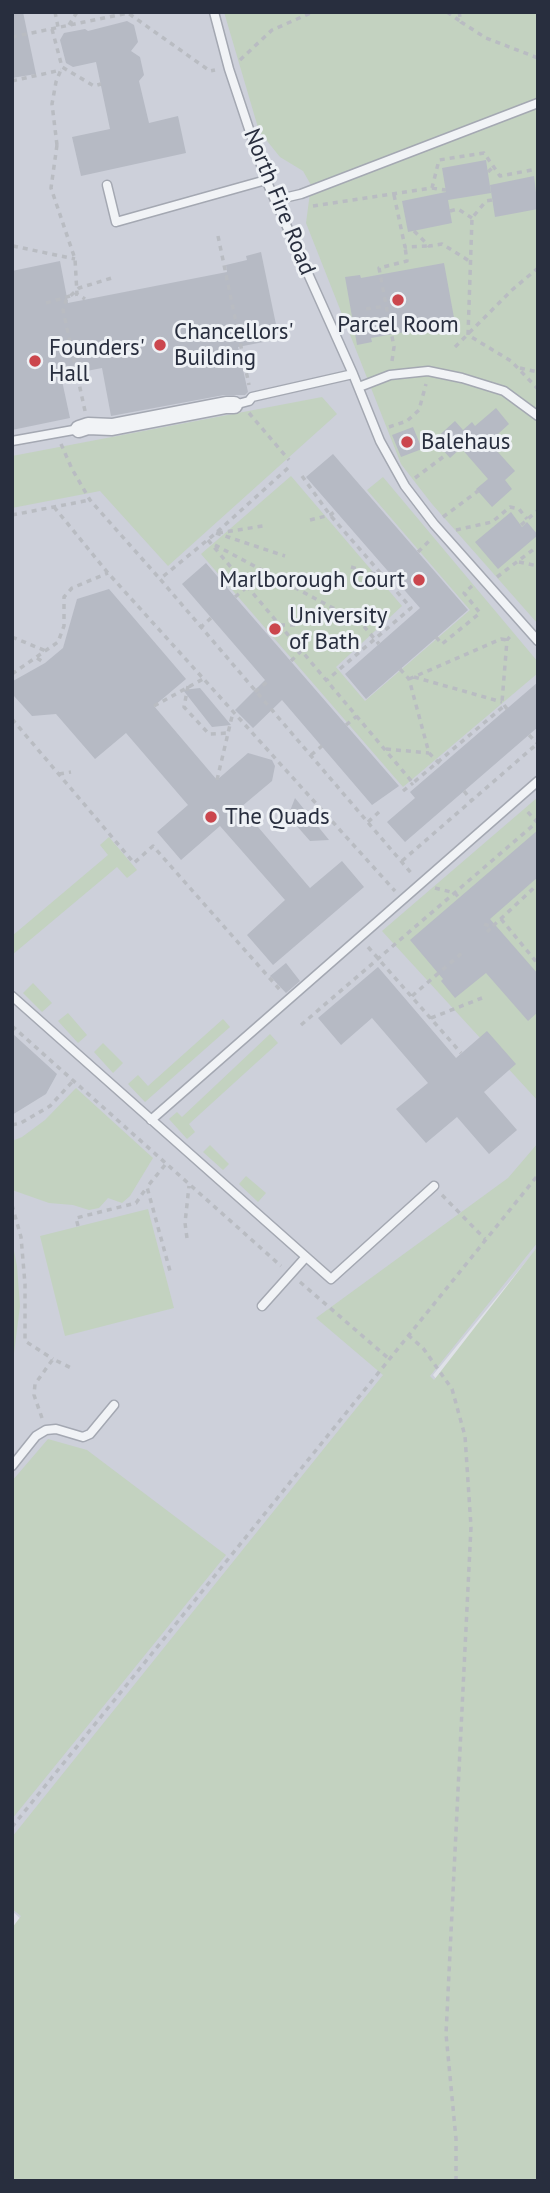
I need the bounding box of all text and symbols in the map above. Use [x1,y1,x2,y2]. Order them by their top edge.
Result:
street label: North Fire Road [237,125,321,279]
marker: Parcel Room [390,292,406,308]
place label: Parcel Room [337,311,459,339]
place label: Chancellors' Building [174,318,294,372]
place label: Founders' Hall [49,334,145,388]
marker: Chancellors' Building [152,337,168,353]
marker: Founders' Hall [27,353,43,369]
place label: Balehaus [421,428,510,456]
marker: Balehaus [399,434,415,450]
place label: Marlborough Court [219,566,405,594]
marker: Marlborough Court [411,572,427,588]
place label: University of Bath [289,602,387,656]
marker: University of Bath [267,621,283,637]
place label: The Quads [225,803,330,831]
marker: The Quads [203,809,219,825]

